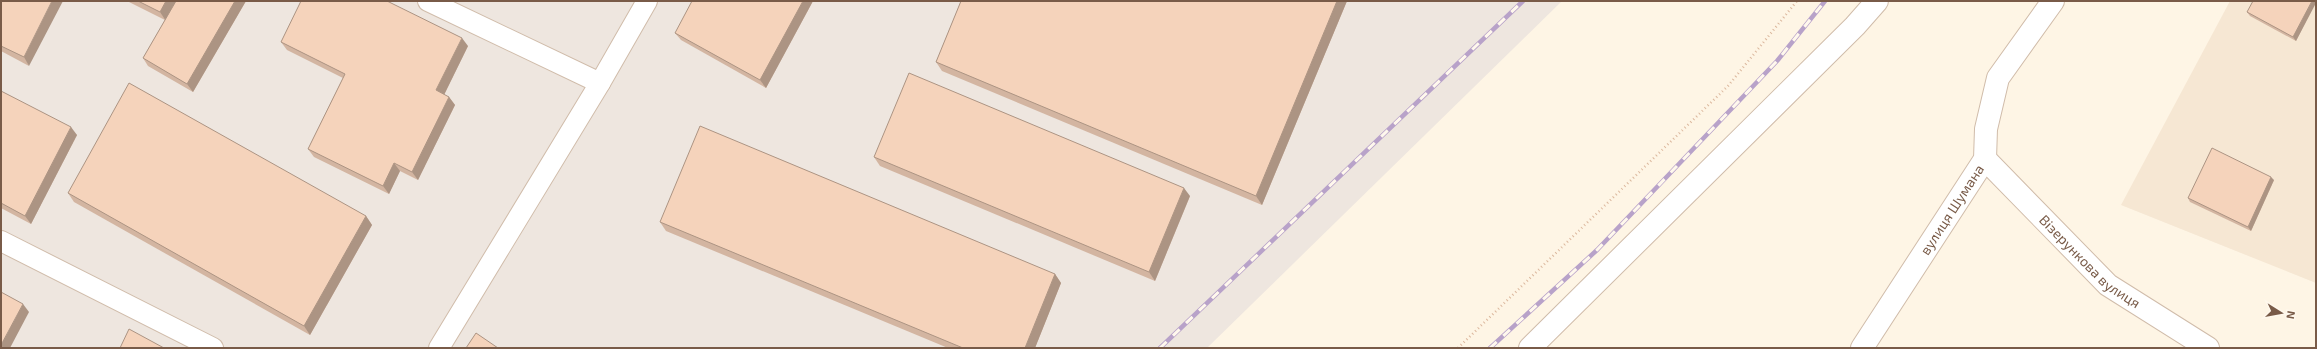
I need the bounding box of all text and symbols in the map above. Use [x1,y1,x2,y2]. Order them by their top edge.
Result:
street label: вулиця Шумана [1916,161,1987,258]
street label: Візерункова вулиця [2036,211,2144,311]
north arrow [2261,293,2301,333]
text: N [2284,310,2298,320]

